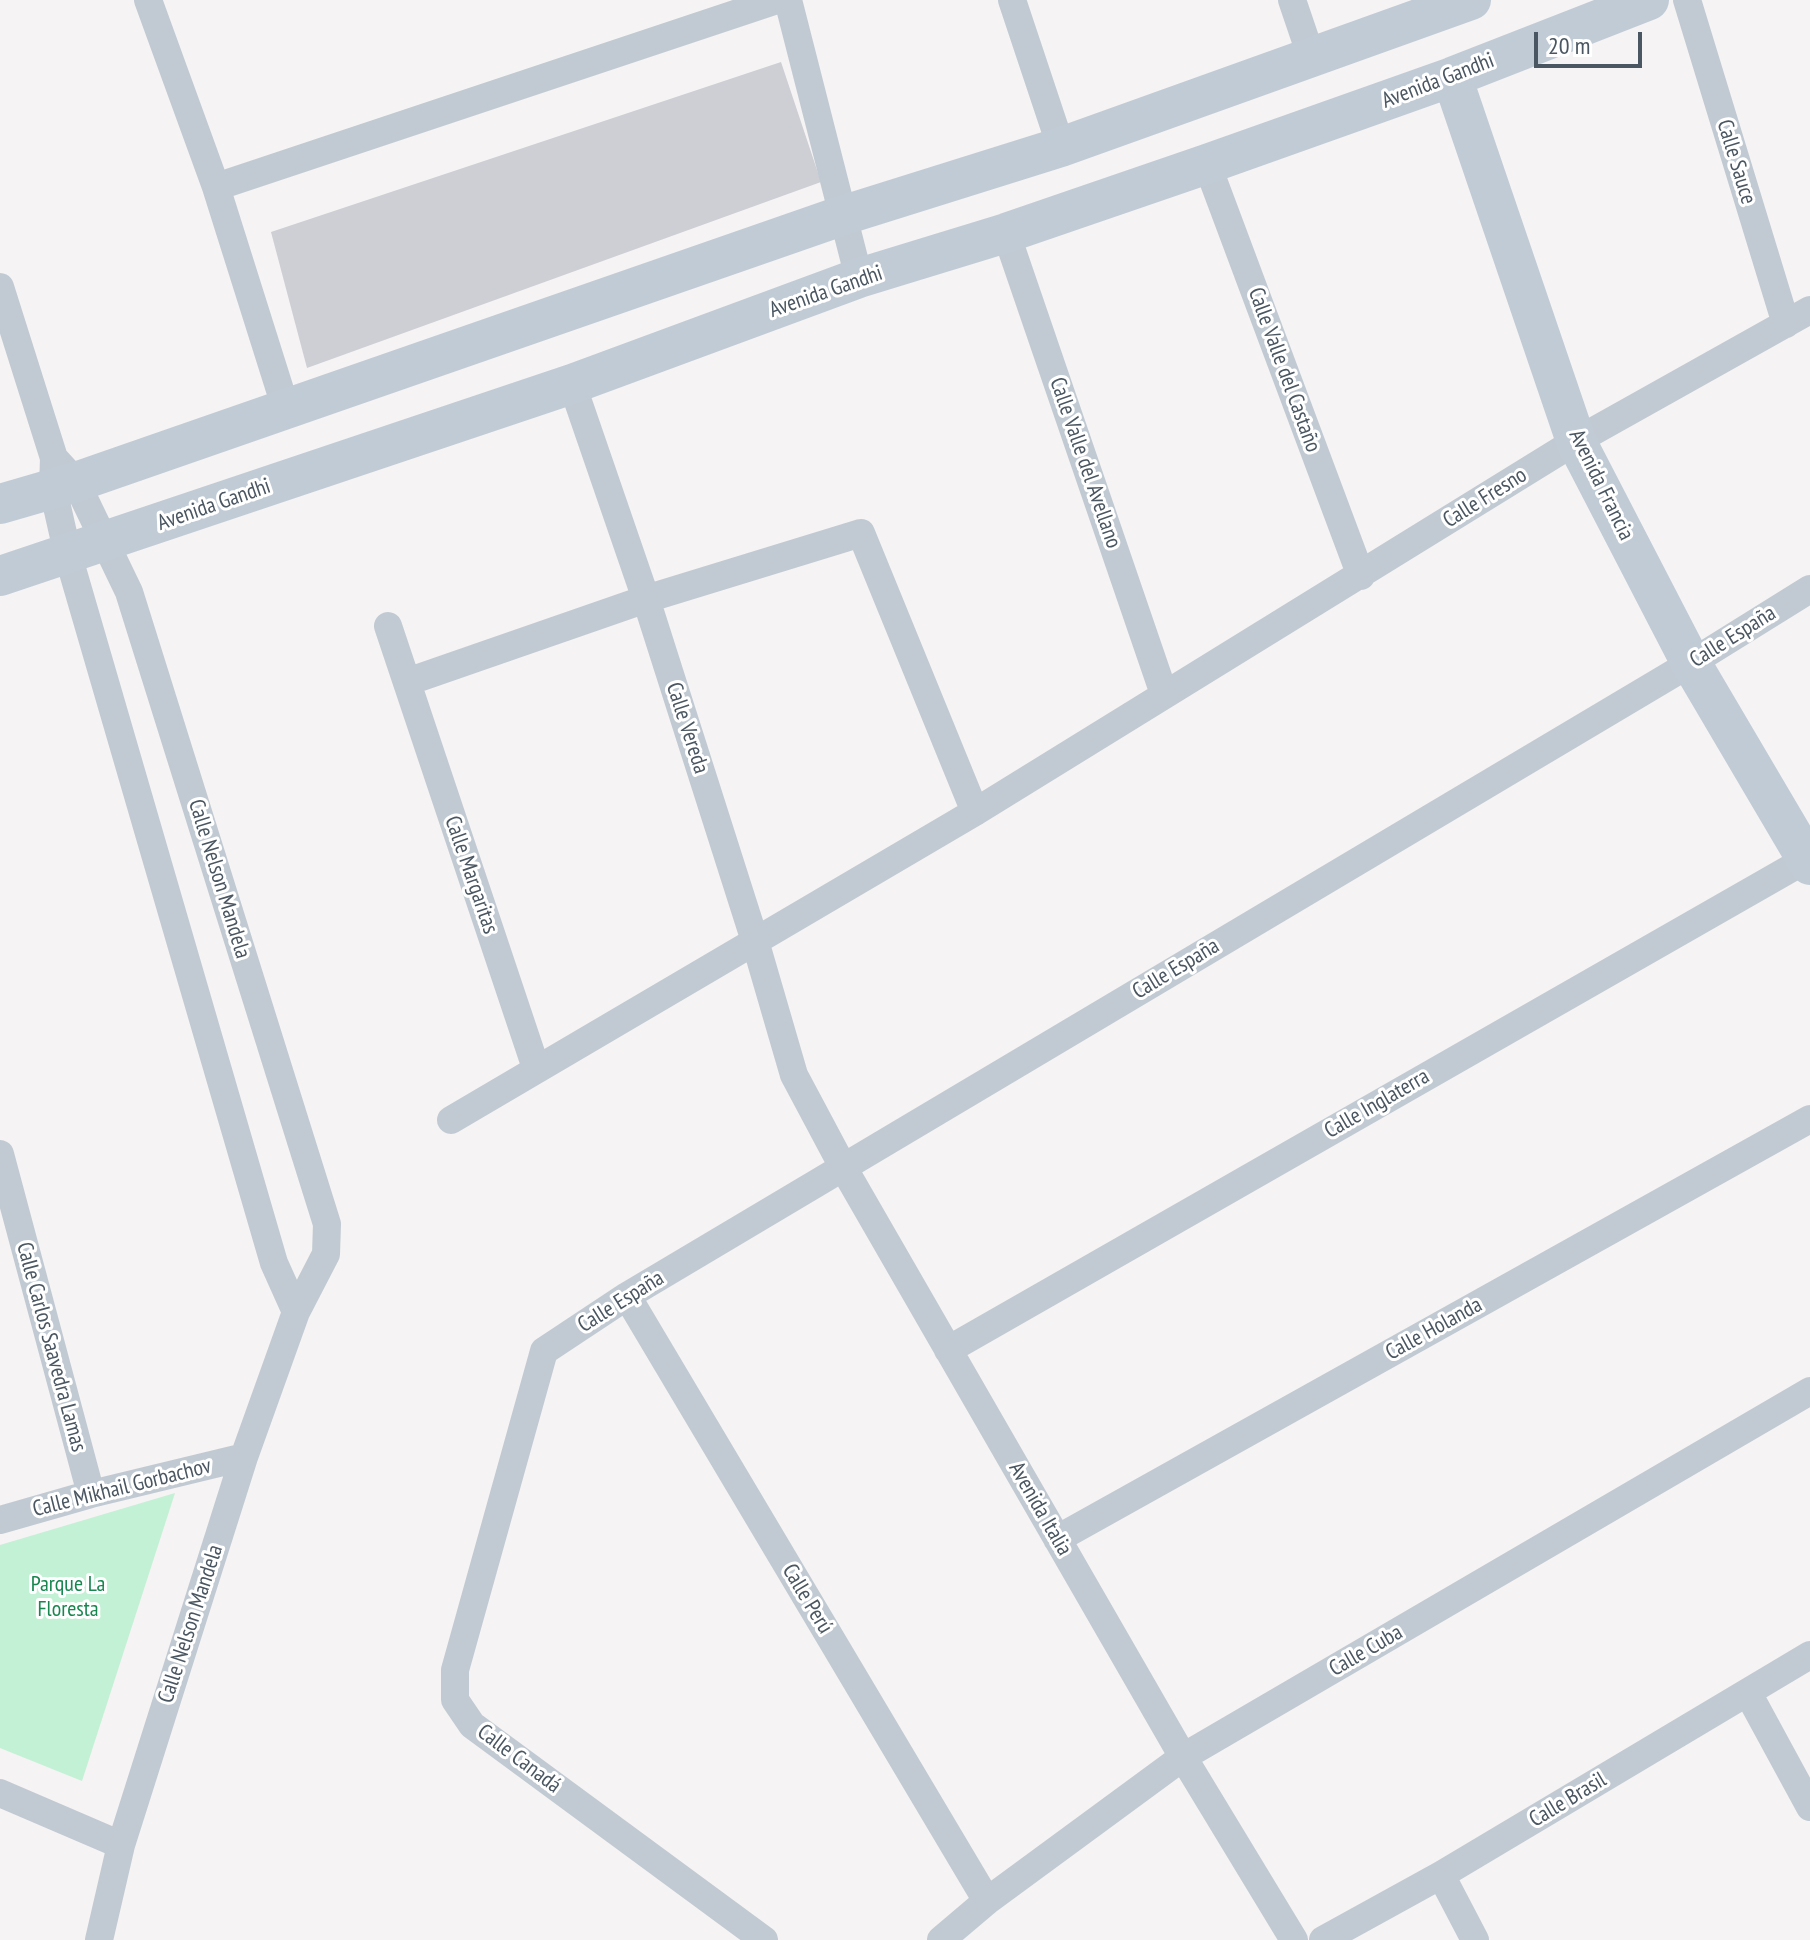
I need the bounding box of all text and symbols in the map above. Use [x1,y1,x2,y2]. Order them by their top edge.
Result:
scale bar [1538,16,1646,66]
text: 20 m [1548,30,1590,61]
street label: Avenida Gandhi [1378,48,1498,114]
street label: Calle Sauce [1711,117,1761,207]
street label: Avenida Gandhi [766,260,886,324]
street label: Calle Valle del Castaño [1242,284,1326,456]
street label: Calle Valle del Avellano [1043,374,1127,552]
street label: Avenida Francia [1563,425,1639,545]
street label: Calle Fresno [1438,462,1532,534]
street label: Avenida Gandhi [154,473,274,537]
street label: Calle España [1685,600,1781,674]
street label: Calle Vereda [660,679,714,777]
street label: Calle Nelson Mandela [182,796,256,962]
street label: Calle Margaritas [439,813,503,937]
street label: Calle España [1128,933,1224,1005]
street label: Calle Inglaterra [1320,1063,1434,1145]
street label: Calle Carlos Saavedra Lamas [10,1239,92,1455]
street label: Calle España [573,1265,669,1339]
street label: Calle Holanda [1381,1292,1487,1366]
street label: Calle Mikhail Gorbachov [30,1453,214,1523]
street label: Avenida Italia [1003,1458,1077,1560]
street label: Calle Nelson Mandela [153,1542,229,1706]
street label: Calle Perú [776,1559,838,1639]
park label: Parque La Floresta [31,1572,105,1624]
street label: Calle Cuba [1325,1619,1407,1683]
street label: Calle Canadá [472,1719,566,1799]
street label: Calle Brasil [1525,1767,1611,1833]

